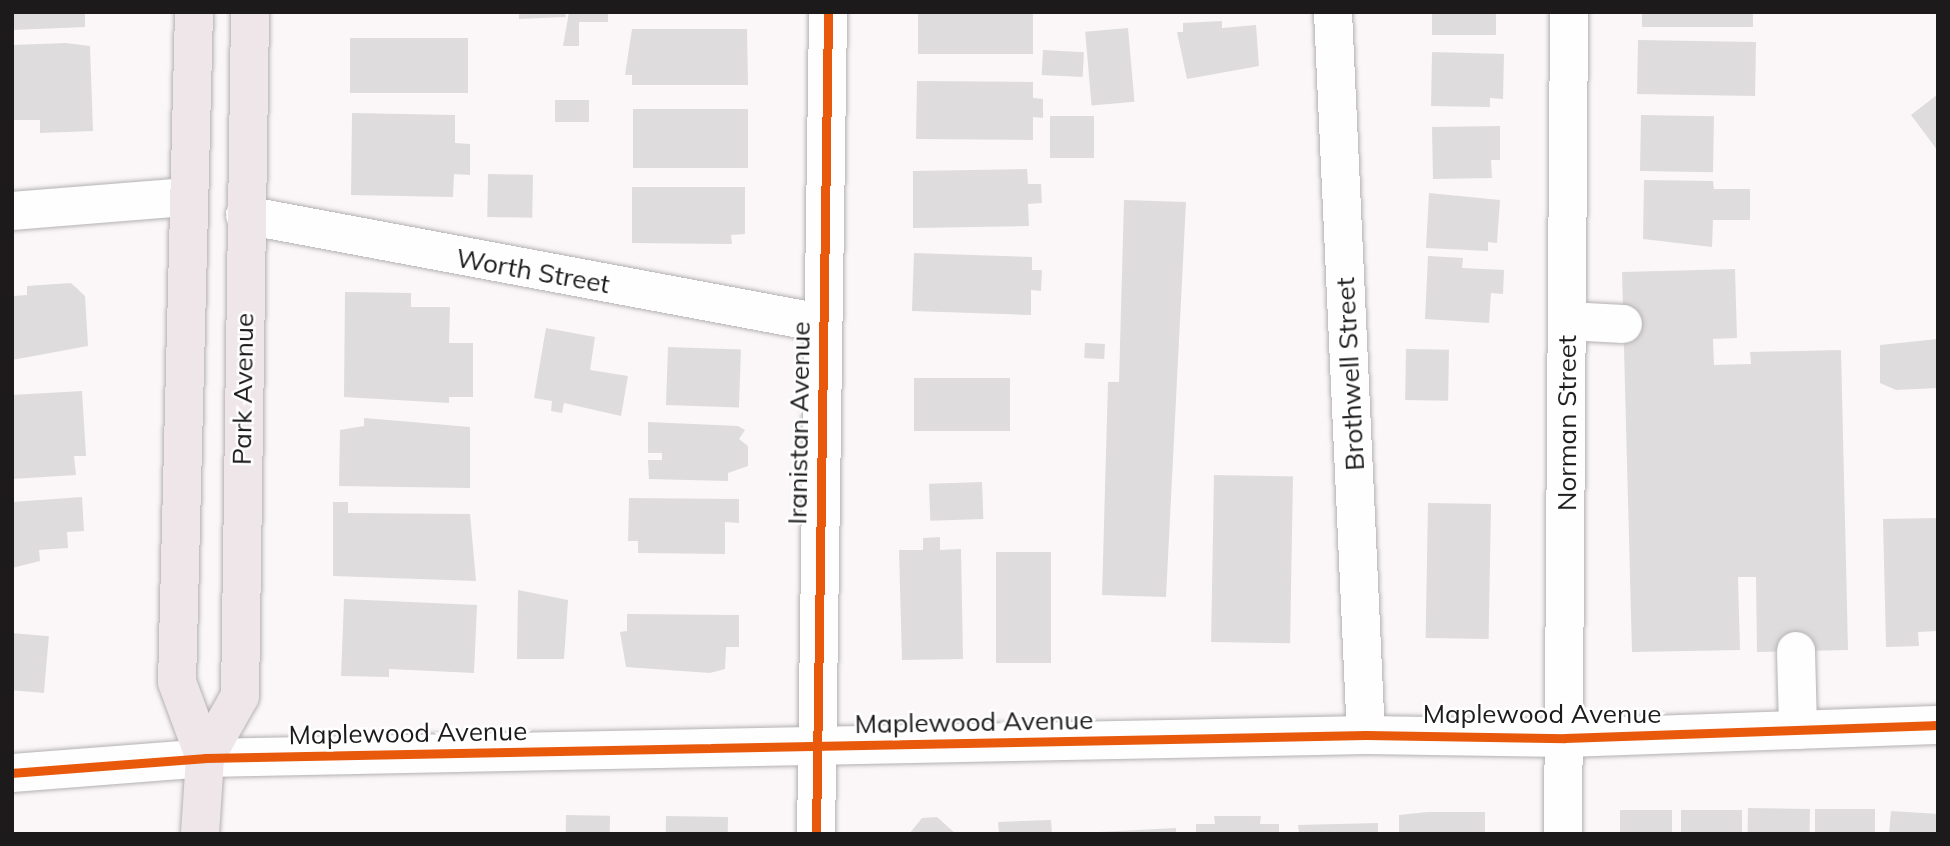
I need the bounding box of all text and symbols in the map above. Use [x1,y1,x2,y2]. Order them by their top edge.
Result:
street label: Worth Street [454,242,612,300]
street label: Brothwell Street [1329,277,1371,471]
street label: Park Avenue [226,313,260,465]
street label: Iranistan Avenue [782,321,816,525]
street label: Norman Street [1551,335,1583,511]
street label: Maplewood Avenue [1423,698,1661,730]
street label: Maplewood Avenue [854,704,1094,740]
street label: Maplewood Avenue [288,715,528,751]

